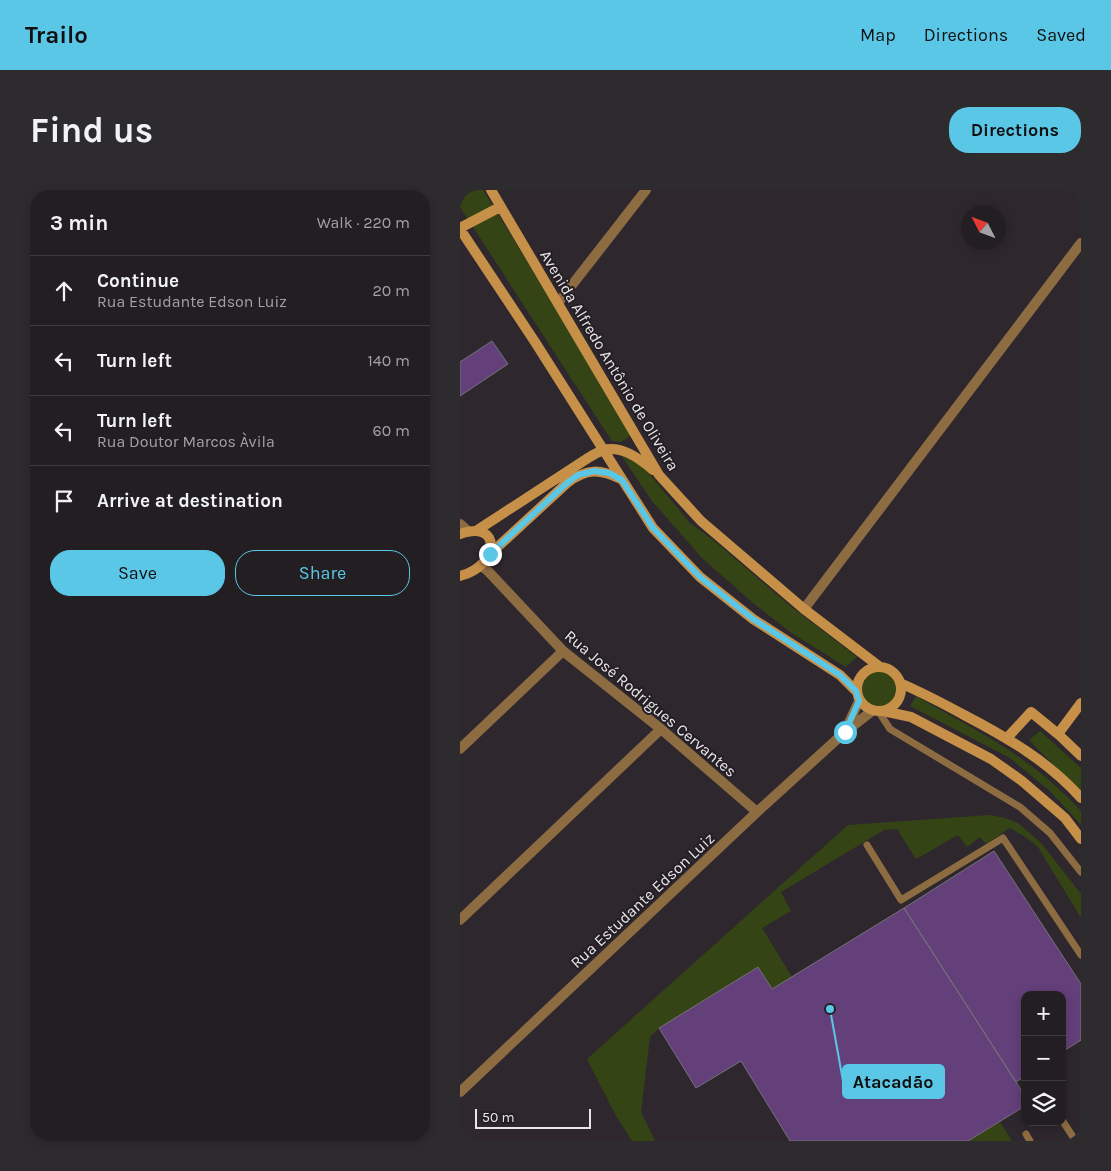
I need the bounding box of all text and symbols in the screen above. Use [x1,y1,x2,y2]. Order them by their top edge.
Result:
text: Trailo [25,21,88,49]
text: Map [860,24,896,46]
text: Directions [924,24,1008,46]
text: Saved [1036,24,1086,46]
button: Directions [949,107,1081,153]
text: Find us [30,110,153,151]
north arrow [961,205,1006,250]
text: 3 min [50,211,108,235]
text: Walk · 220 m [317,213,410,232]
street label: Avenida Alfredo Antônio de Oliveira [536,246,683,474]
text: Continue [97,270,179,292]
icon: ahead [50,277,78,305]
text: 20 m [372,281,410,300]
text: Rua Estudante Edson Luiz [97,292,287,311]
icon: left [50,347,78,375]
text: Turn left [97,350,172,372]
text: 140 m [368,351,410,370]
text: Turn left [97,410,172,432]
icon: left [50,417,78,445]
text: 60 m [373,421,410,440]
text: Rua Doutor Marcos Àvila [97,432,275,451]
icon: arrive [50,487,78,515]
text: Arrive at destination [97,490,283,512]
route end [479,543,502,566]
button: Save [50,550,225,596]
button: Share [235,550,410,596]
street label: Rua José Rodrigues Cervantes [561,626,740,781]
route start [834,721,857,744]
street label: Rua Estudante Edson Luiz [566,829,718,972]
map controls [1021,991,1066,1126]
button: + [1021,991,1066,1036]
button: − [1021,1036,1066,1081]
callout: Atacadão [843,1065,944,1098]
text: Atacadão [853,1071,933,1093]
button: layers [1021,1081,1066,1126]
scale bar [475,1106,591,1129]
text: 50 m [482,1109,515,1126]

